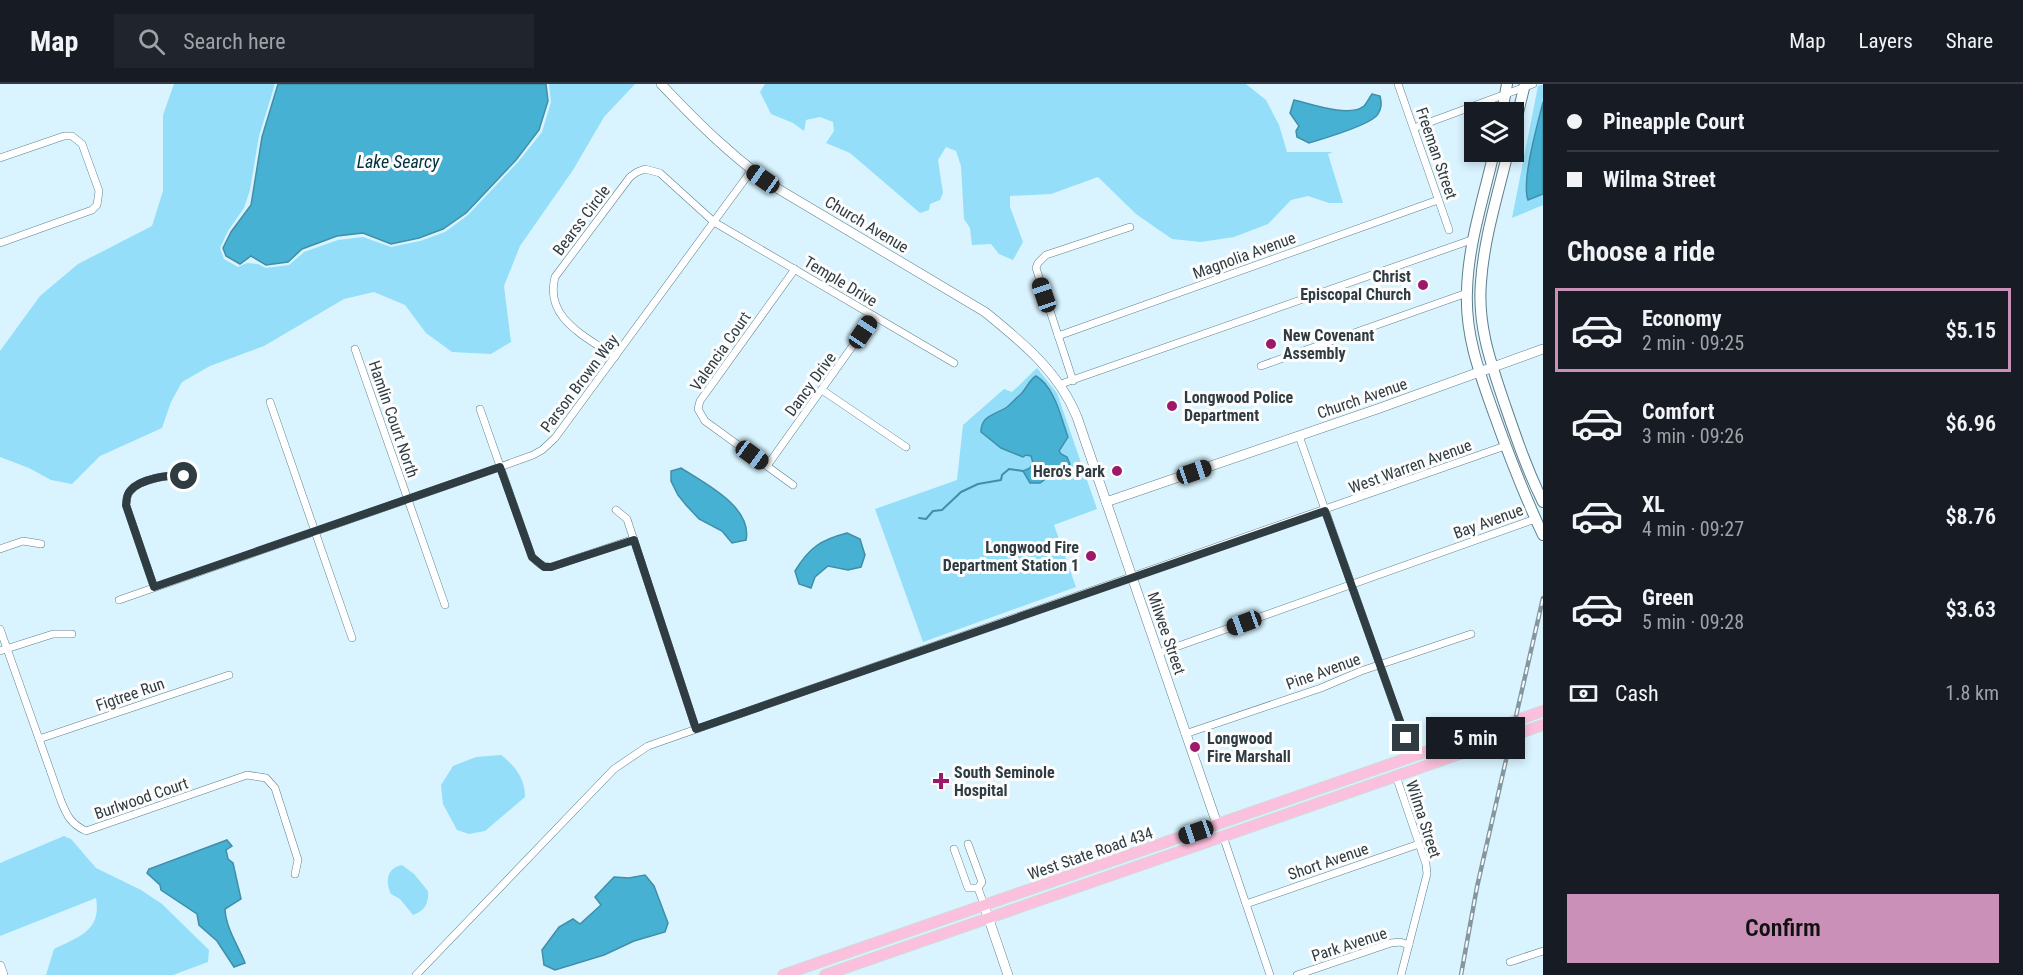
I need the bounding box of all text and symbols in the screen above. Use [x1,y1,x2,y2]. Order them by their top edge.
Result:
search box [114,14,534,68]
text: Map [30,25,78,58]
icon: search [135,25,168,58]
text: Search here [183,29,286,54]
text: Map [1789,29,1826,53]
text: Layers [1859,29,1913,53]
text: Share [1946,29,1993,53]
map controls [1464,102,1524,162]
button: layers [1464,102,1524,162]
street label: Freeman Street [1412,105,1461,202]
text: Pineapple Court [1603,109,1745,134]
water label: Lake Searcy [357,151,440,172]
car [743,161,783,197]
text: Wilma Street [1603,167,1716,192]
street label: Bearss Circle [549,181,614,259]
street label: Church Avenue [822,192,912,257]
street label: Magnolia Avenue [1190,228,1298,283]
text: Choose a ride [1567,236,1715,268]
street label: Temple Drive [801,252,881,311]
place label: Christ Episcopal Church [1300,267,1411,304]
car [1030,275,1058,315]
marker: Christ Episcopal Church [1416,278,1430,292]
icon: car [1570,303,1624,357]
text: Economy [1642,306,1722,331]
street label: Valencia Court [686,308,755,395]
car [845,312,881,352]
text: $5.15 [1945,318,1996,343]
place label: New Covenant Assembly [1283,326,1374,363]
street label: Parson Brown Way [536,330,623,436]
text: 2 min · 09:25 [1642,331,1744,355]
marker: New Covenant Assembly [1264,337,1278,351]
street label: Dancy Drive [781,349,840,420]
street label: Hamlin Court North [365,358,422,480]
street label: Church Avenue [1315,374,1410,423]
place label: Longwood Police Department [1184,388,1294,425]
icon: car [1570,396,1624,450]
marker: Longwood Police Department [1165,399,1179,413]
text: Comfort [1642,399,1715,424]
text: $6.96 [1945,411,1996,436]
text: 3 min · 09:26 [1642,424,1744,448]
street label: West Warren Avenue [1346,435,1474,498]
car [732,437,772,473]
car [1174,458,1214,486]
route start [170,462,197,489]
place label: Hero's Park [1033,462,1105,481]
marker: Hero's Park [1110,464,1124,478]
icon: car [1570,489,1624,543]
text: XL [1642,492,1665,517]
street label: Bay Avenue [1451,500,1526,543]
text: $8.76 [1945,504,1996,529]
text: 4 min · 09:27 [1642,517,1744,541]
place label: Longwood Fire Department Station 1 [943,538,1079,575]
marker: Longwood Fire Department Station 1 [1084,549,1098,563]
icon: car [1570,582,1624,636]
text: Green [1642,585,1694,610]
street label: Milwee Street [1144,589,1190,677]
text: $3.63 [1945,597,1996,622]
car [1224,608,1264,638]
text: 5 min · 09:28 [1642,610,1744,634]
street label: Pine Avenue [1283,649,1363,694]
street label: Figtree Run [93,674,167,715]
icon: cash [1567,677,1600,710]
text: Cash [1615,681,1659,706]
text: 1.8 km [1945,681,1999,705]
callout: 5 min [1427,717,1526,759]
route end [1392,724,1419,751]
text: 5 min [1453,726,1498,750]
place label: Longwood Fire Marshall [1207,729,1291,766]
marker: Longwood Fire Marshall [1188,740,1202,754]
place label: South Seminole Hospital [954,763,1055,800]
marker: South Seminole Hospital [932,772,950,790]
street label: Burlwood Court [92,773,191,823]
street label: Wilma Street [1402,778,1445,861]
car [1176,818,1216,846]
street label: West State Road 434 [1025,823,1155,884]
street label: Short Avenue [1285,839,1371,884]
button: Confirm [1567,894,1999,963]
street label: Park Avenue [1309,923,1389,966]

